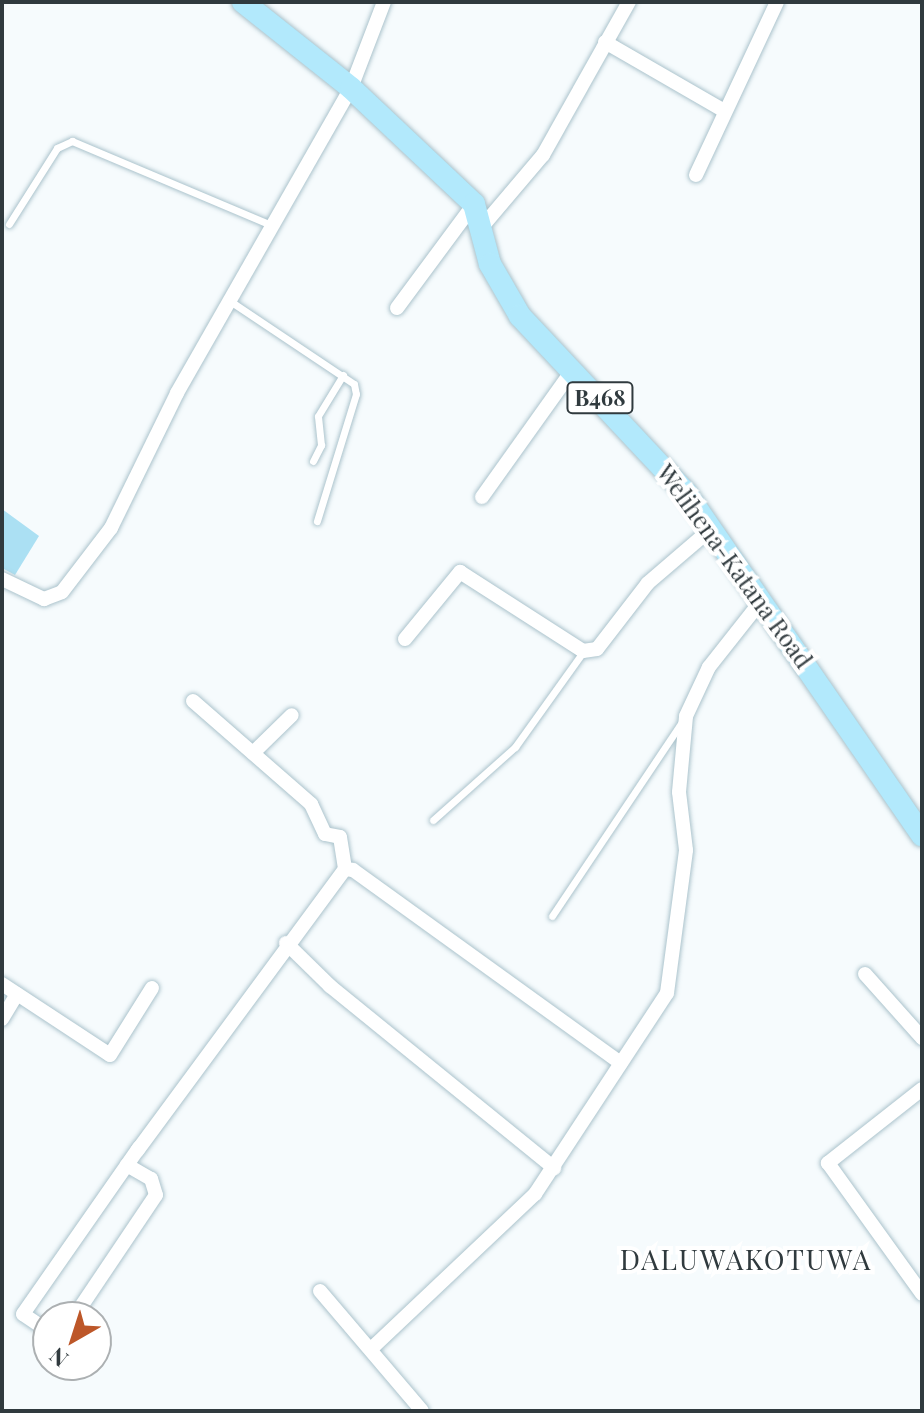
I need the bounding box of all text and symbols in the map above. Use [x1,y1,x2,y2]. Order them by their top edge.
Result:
road number: B468 [566,380,634,416]
street label: Welihena-Katana Road [651,458,819,674]
district label: DALUWAKOTUWA [620,1242,872,1276]
north arrow [32,1301,112,1381]
text: N [43,1341,74,1375]

